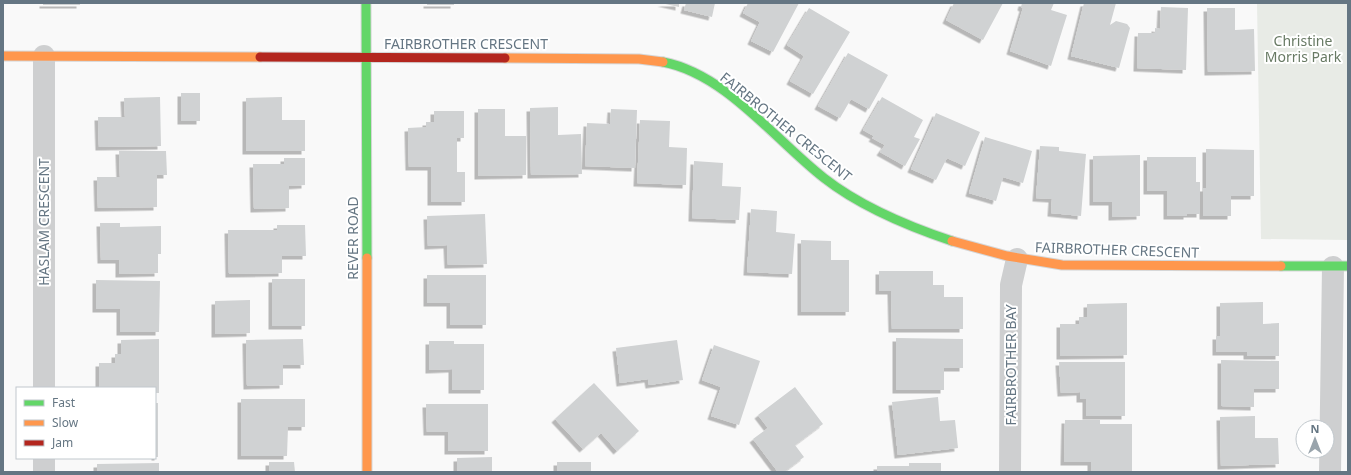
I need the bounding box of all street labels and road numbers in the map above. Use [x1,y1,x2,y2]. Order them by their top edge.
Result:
street label: FAIRBROTHER CRESCENT [384,34,548,53]
street label: FAIRBROTHER CRESCENT [717,68,856,186]
street label: HASLAM CRESCENT [34,158,53,286]
street label: REVER ROAD [343,196,362,280]
street label: FAIRBROTHER CRESCENT [1035,237,1200,262]
street label: FAIRBROTHER BAY [1001,304,1020,426]

